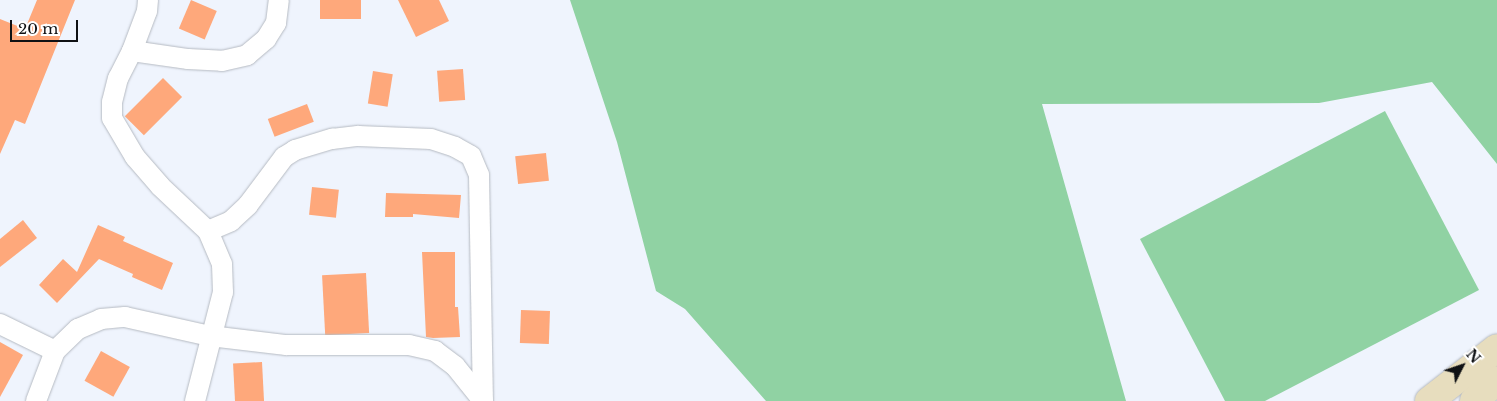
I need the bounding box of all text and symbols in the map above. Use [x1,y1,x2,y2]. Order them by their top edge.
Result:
scale bar [12,10,80,42]
text: 20 m [18,19,58,38]
north arrow [1437,341,1487,391]
text: N [1462,345,1484,367]

